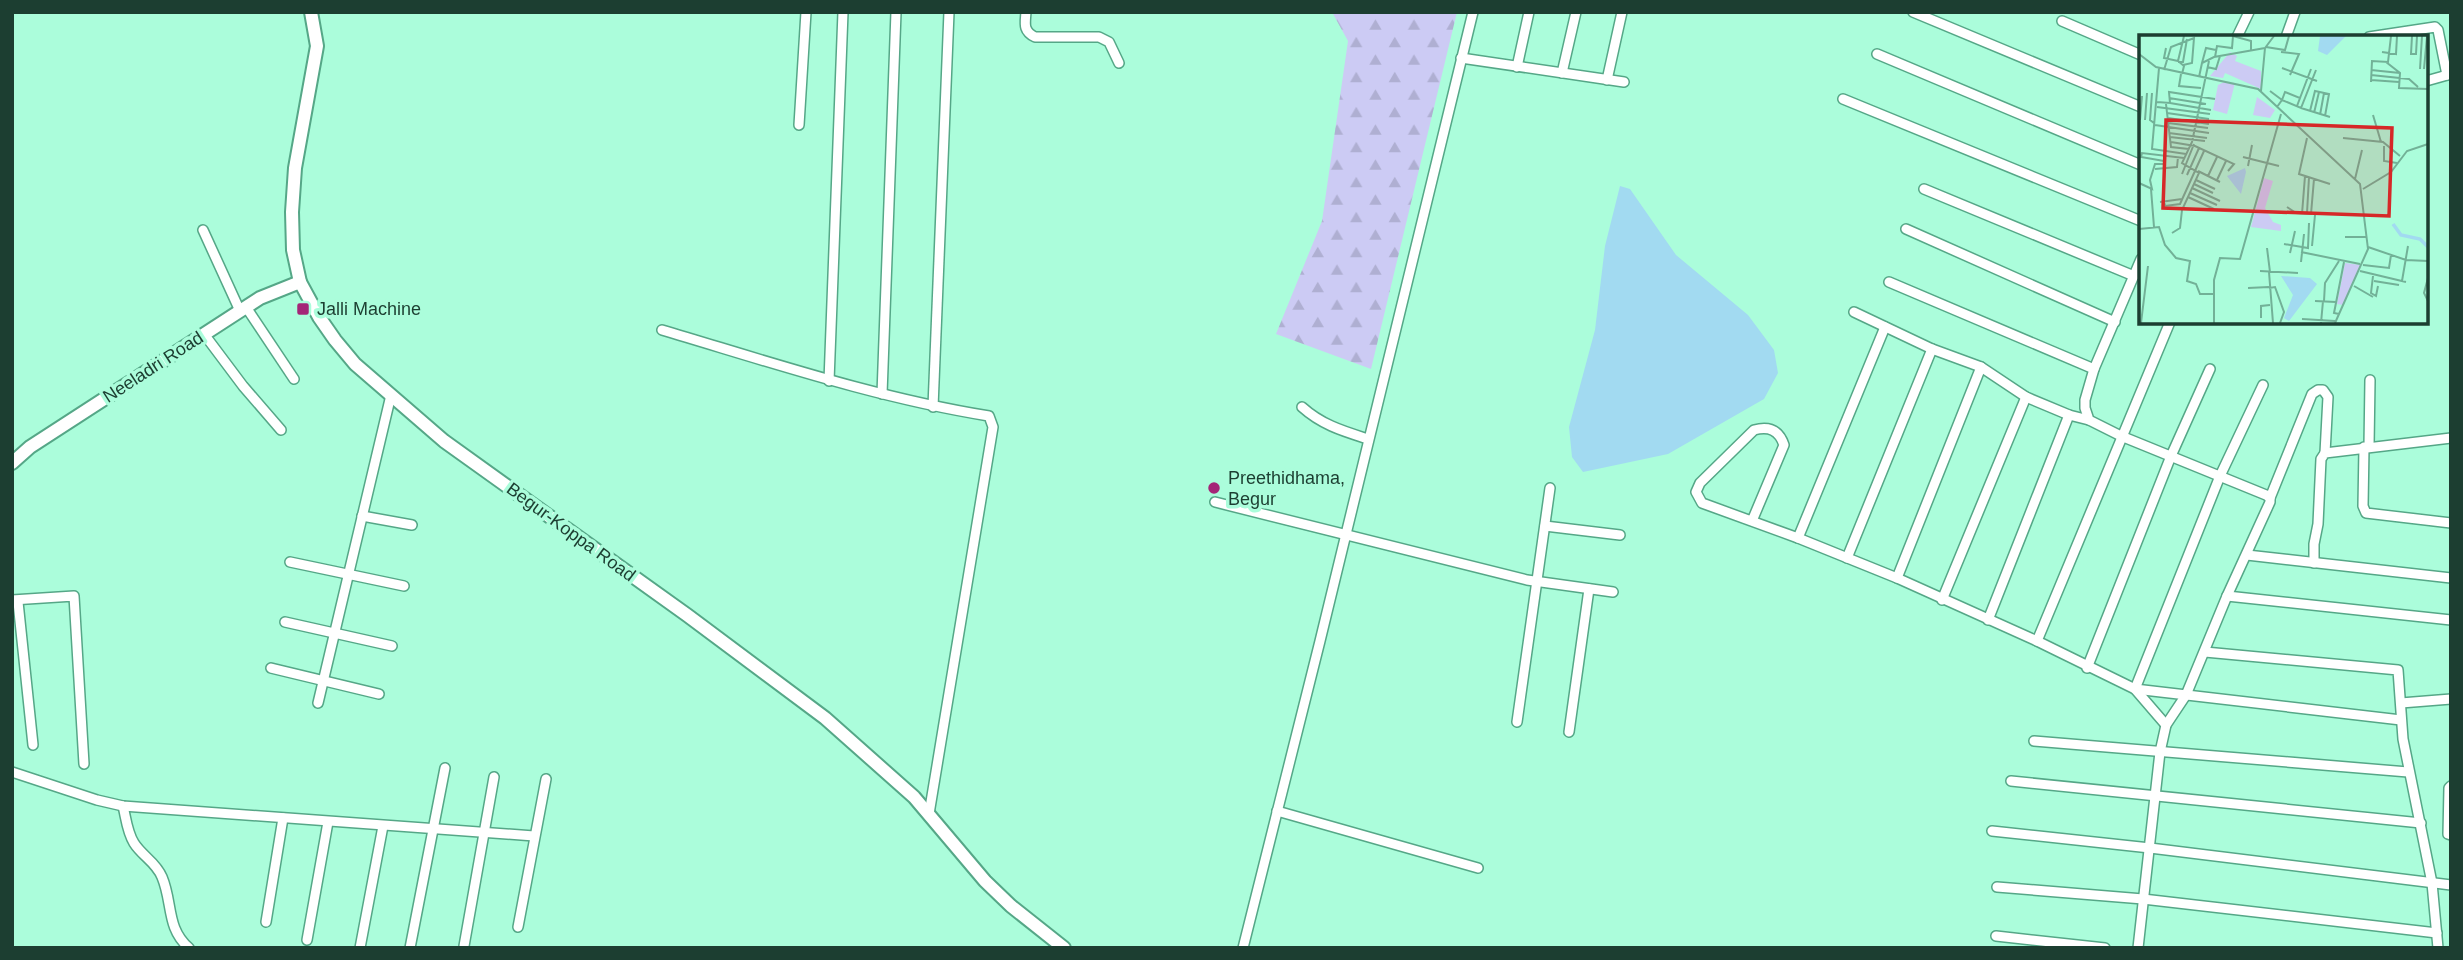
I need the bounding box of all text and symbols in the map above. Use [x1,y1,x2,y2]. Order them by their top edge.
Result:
inset map [2139,35,2428,324]
place label: Jalli Machine [317,299,421,319]
marker: Jalli Machine [295,301,311,317]
street label: Neeladri Road [99,327,207,407]
place label: Preethidhama, Begur [1228,468,1345,509]
street label: Begur-Koppa Road [503,479,639,585]
marker: Preethidhama, Begur [1206,480,1222,496]

